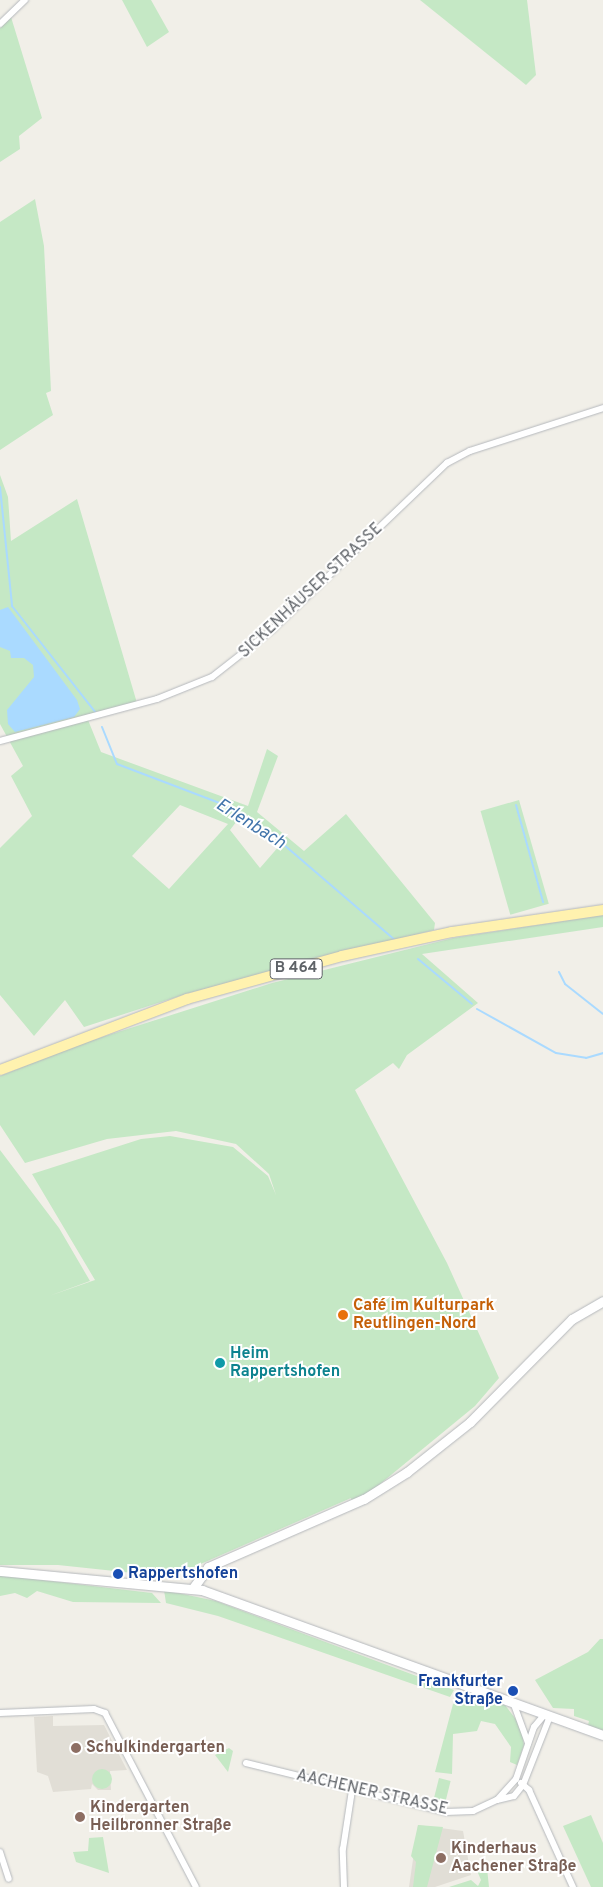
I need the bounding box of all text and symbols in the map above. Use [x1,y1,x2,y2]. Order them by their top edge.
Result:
street label: SICKENHÄUSER STRASSE [235,519,387,663]
water label: Erlenbach [211,795,289,855]
road number: B 464 [268,956,324,982]
place label: Café im Kulturpark Reutlingen-Nord [353,1296,494,1334]
marker: Café im Kulturpark Reutlingen-Nord [337,1309,349,1321]
place label: Heim Rappertshofen [230,1344,340,1382]
marker: Heim Rappertshofen [214,1357,226,1369]
place label: Rappertshofen [128,1564,238,1584]
marker: Rappertshofen [112,1568,124,1580]
place label: Frankfurter Straße [418,1672,503,1710]
marker: Frankfurter Straße [507,1685,519,1697]
place label: Schulkindergarten [86,1738,225,1758]
marker: Schulkindergarten [70,1742,82,1754]
street label: AACHENER STRASSE [294,1766,450,1820]
place label: Kindergarten Heilbronner Straße [90,1798,231,1836]
marker: Kindergarten Heilbronner Straße [74,1811,86,1823]
place label: Kinderhaus Aachener Straße [451,1839,577,1877]
marker: Kinderhaus Aachener Straße [435,1852,447,1864]

